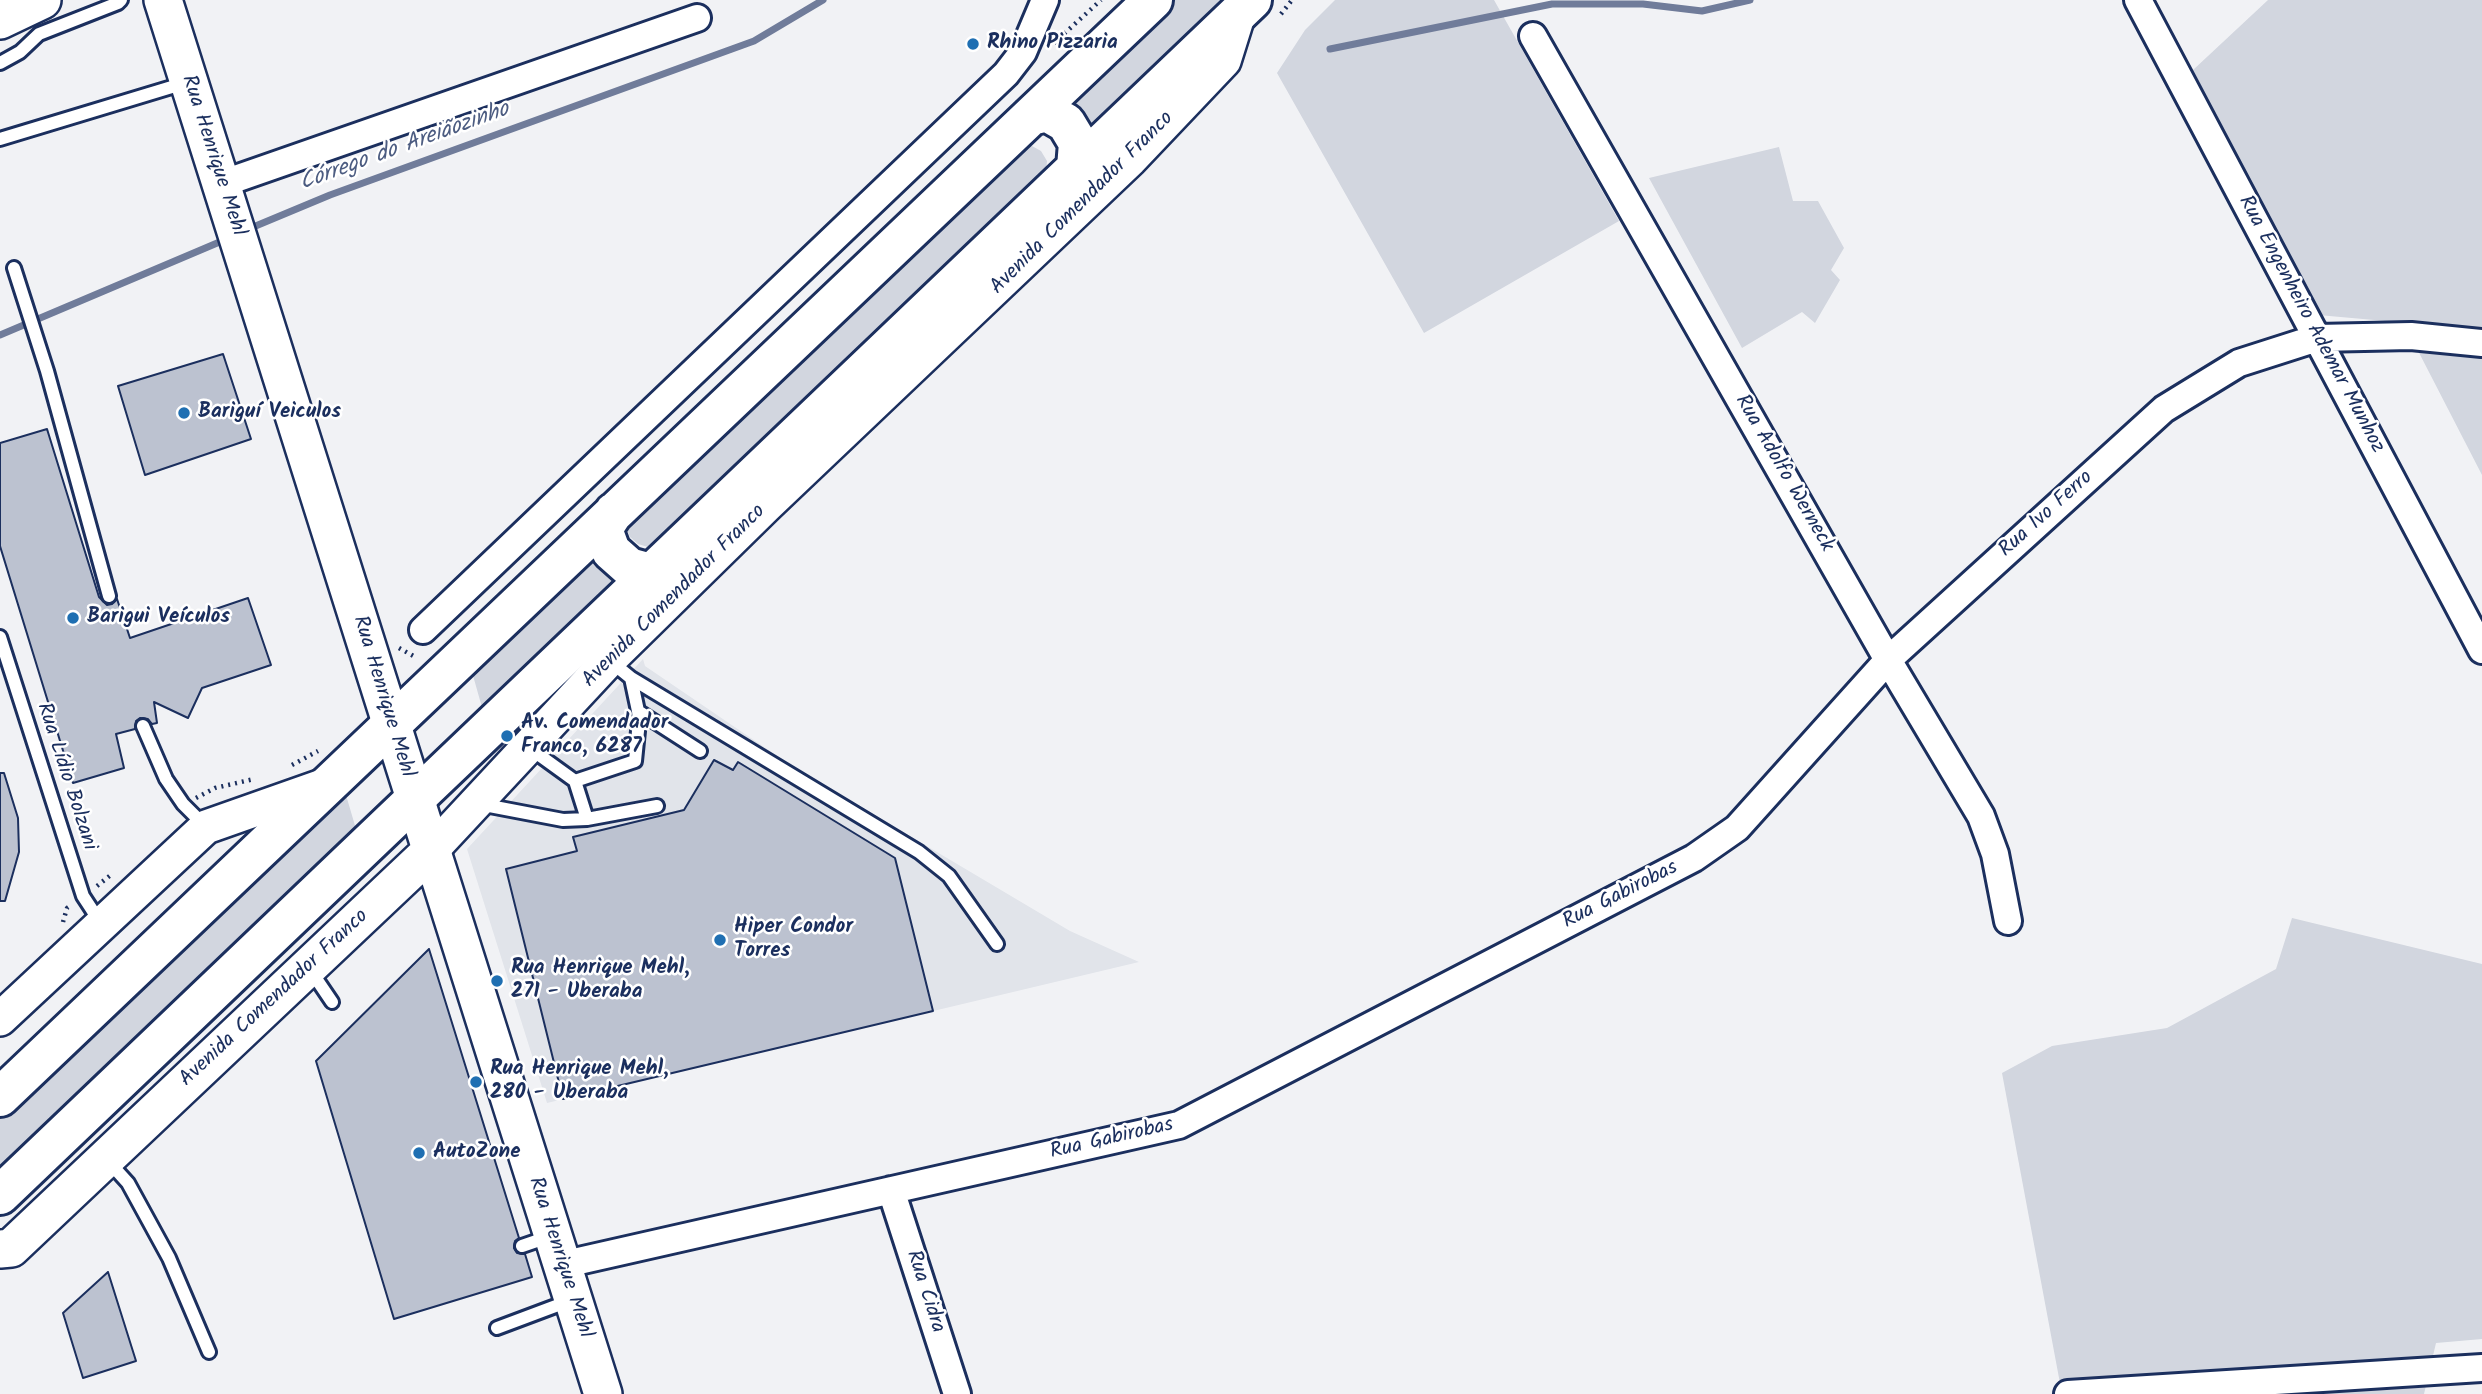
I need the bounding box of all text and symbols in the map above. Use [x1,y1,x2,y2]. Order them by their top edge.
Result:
place label: Rhino Pizzaria [987,31,1118,57]
marker: Rhino Pizzaria [965,36,981,52]
street label: Rua Henrique Mehl [174,72,250,240]
water label: Córrego do Areiãozinho [297,97,513,199]
street label: Avenida Comendador Franco [986,107,1180,301]
street label: Rua Engenheiro Ademar Munhoz [2231,192,2389,458]
street label: Rua Adolfo Werneck [1728,391,1838,557]
place label: Bariguí Veiculos [198,400,341,426]
marker: Bariguí Veiculos [176,405,192,421]
street label: Rua Ivo Ferro [1995,466,2099,564]
street label: Avenida Comendador Franco [578,500,772,694]
place label: Barigui Veículos [87,605,230,631]
marker: Barigui Veículos [65,610,81,626]
street label: Rua Henrique Mehl [345,613,419,781]
street label: Rua Lídio Bolzani [29,700,101,854]
place label: Av. Comendador Franco, 6287 [521,711,668,761]
marker: Av. Comendador Franco, 6287 [499,728,515,744]
street label: Rua Gabirobas [1559,856,1683,936]
street label: Avenida Comendador Franco [175,905,375,1093]
place label: Hiper Condor Torres [734,915,853,965]
marker: Hiper Condor Torres [712,932,728,948]
place label: Rua Henrique Mehl, 271 - Uberaba [511,956,690,1006]
marker: Rua Henrique Mehl, 271 - Uberaba [489,973,505,989]
place label: Rua Henrique Mehl, 280 - Uberaba [490,1057,669,1107]
marker: Rua Henrique Mehl, 280 - Uberaba [468,1074,484,1090]
street label: Rua Gabirobas [1048,1114,1176,1166]
place label: AutoZone [433,1140,521,1166]
marker: AutoZone [411,1145,427,1161]
street label: Rua Henrique Mehl [521,1174,597,1342]
street label: Rua Cidra [899,1247,949,1337]

